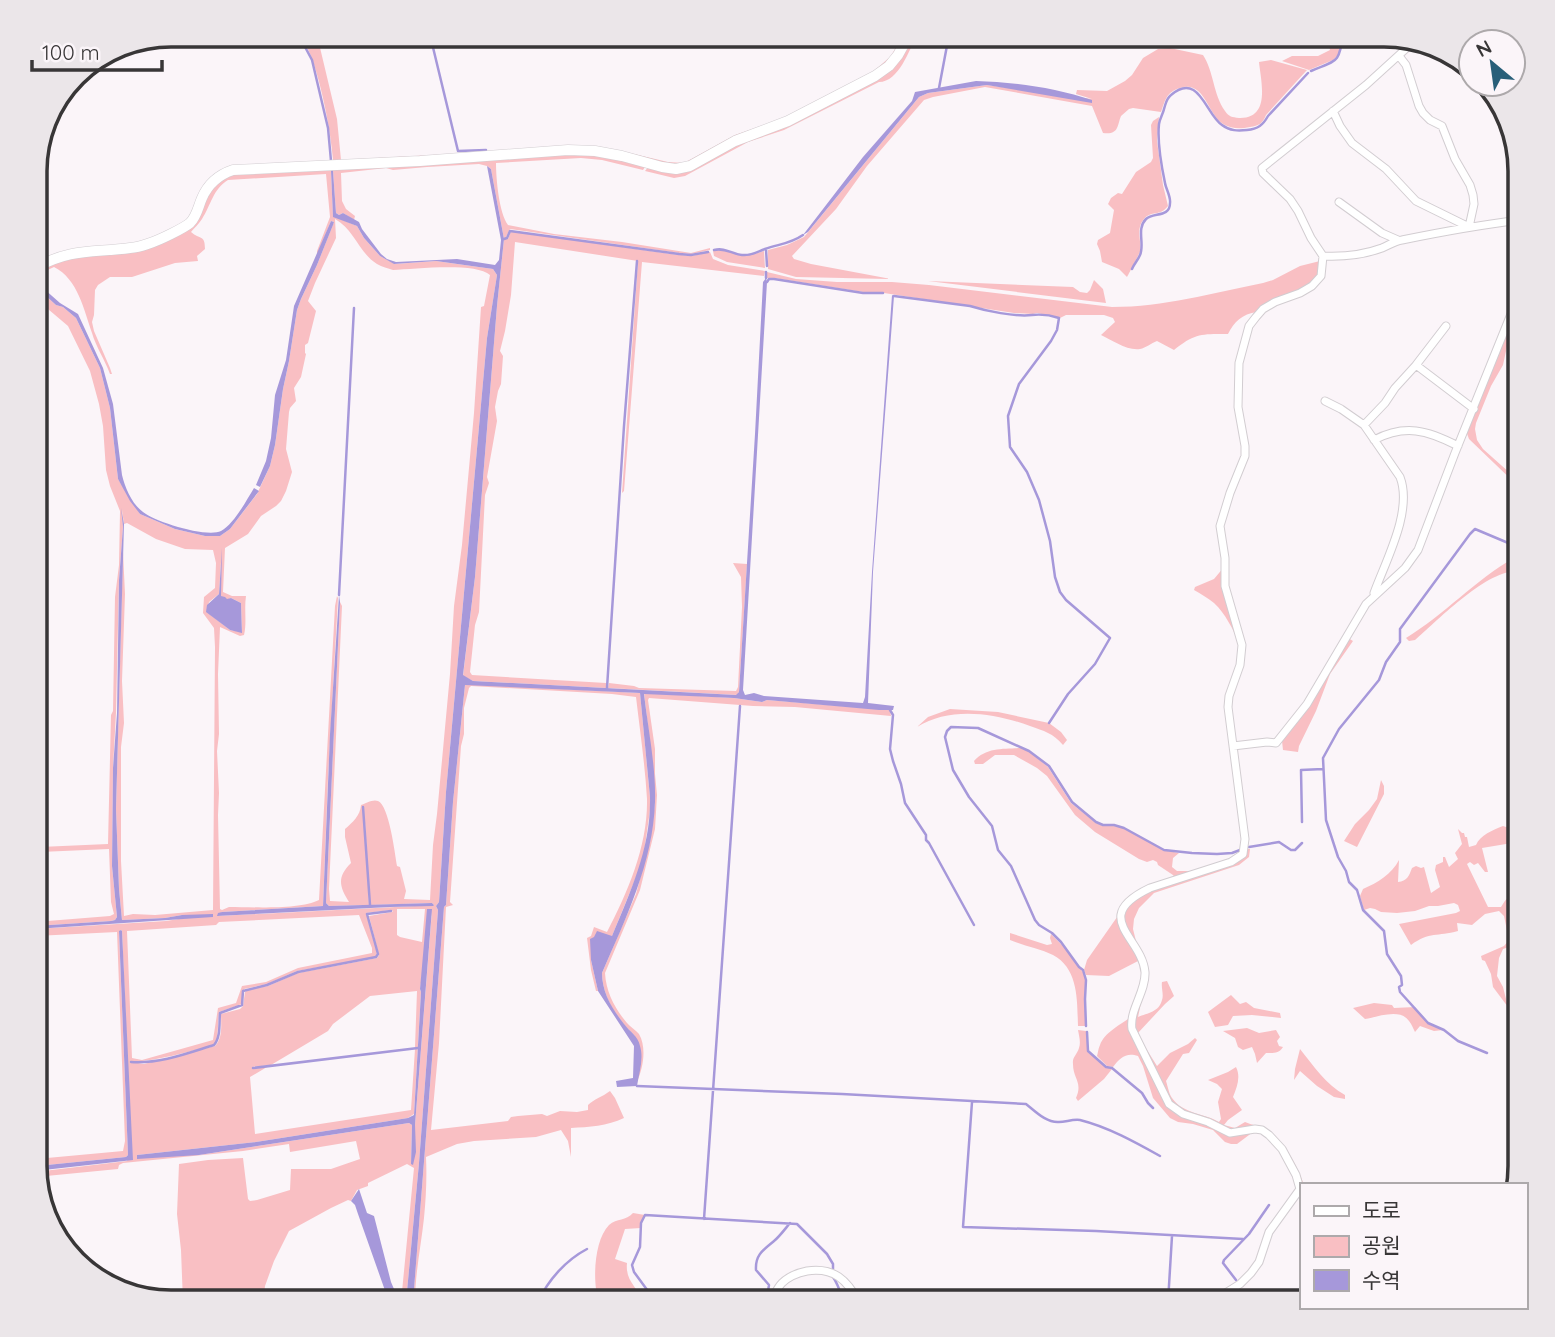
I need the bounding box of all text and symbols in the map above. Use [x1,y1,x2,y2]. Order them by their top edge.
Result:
scale bar [32,28,161,72]
north arrow [1457,28,1527,98]
text: N [1472,34,1496,62]
text: 100 m [42,39,100,65]
legend [1300,1183,1527,1309]
text: 도로 [1362,1197,1401,1223]
text: 공원 [1362,1232,1401,1258]
text: 수역 [1362,1267,1401,1293]

